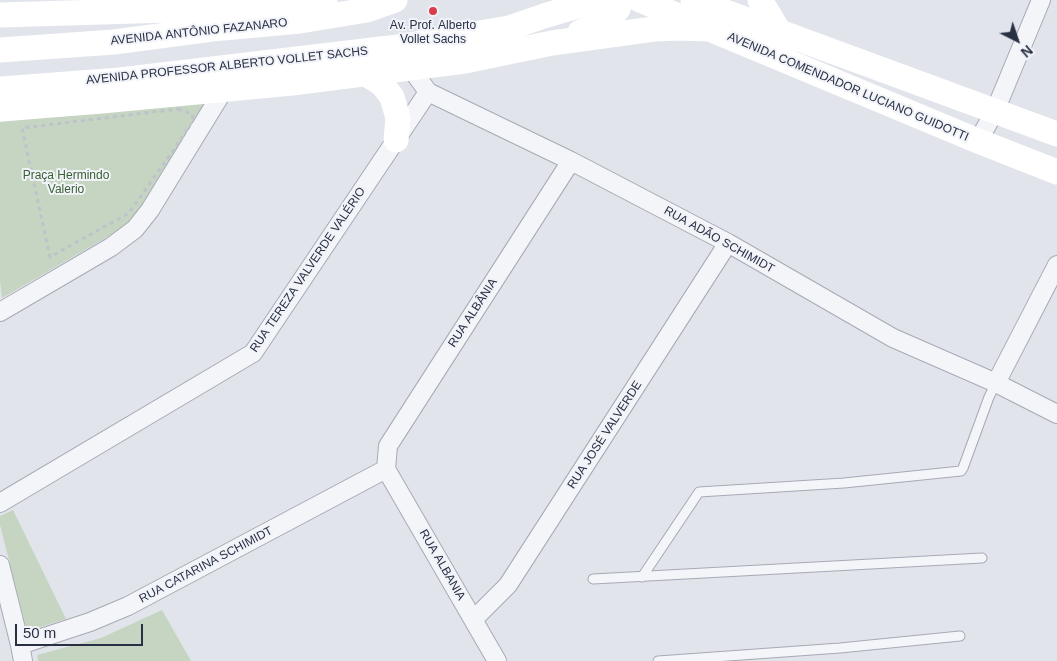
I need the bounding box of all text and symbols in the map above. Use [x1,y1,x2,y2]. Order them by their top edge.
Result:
marker: Av. Prof. Alberto Vollet Sachs [427,5,439,17]
north arrow [992,15,1042,65]
street label: AVENIDA ANTÔNIO FAZANARO [110,16,288,48]
place label: Av. Prof. Alberto Vollet Sachs [390,19,476,47]
street label: AVENIDA COMENDADOR LUCIANO GUIDOTTI [725,29,971,145]
text: N [1018,42,1036,61]
street label: AVENIDA PROFESSOR ALBERTO VOLLET SACHS [85,44,369,88]
park label: Praça Hermindo Valerio [23,169,109,197]
street label: RUA TEREZA VALVERDE VALÉRIO [247,185,369,355]
street label: RUA ADÃO SCHIMIDT [661,204,777,276]
street label: RUA ALBÂNIA [445,276,501,350]
street label: RUA JOSÉ VALVERDE [565,378,645,492]
street label: RUA CATARINA SCHIMIDT [137,524,275,606]
street label: RUA ALBANIA [416,527,468,603]
scale bar [18,614,145,646]
text: 50 m [23,624,56,641]

